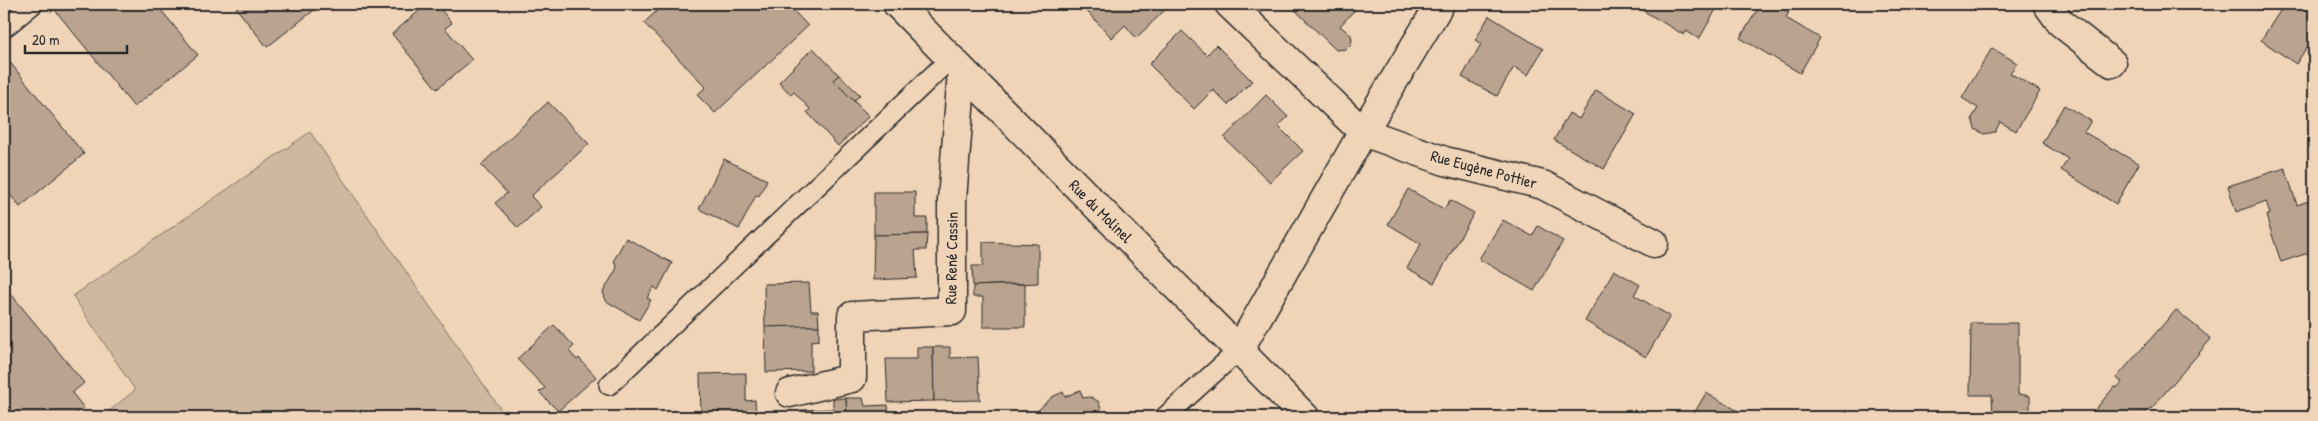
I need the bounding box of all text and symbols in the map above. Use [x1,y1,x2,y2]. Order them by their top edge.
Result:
scale bar [25,22,128,54]
text: 20 m [32,29,59,50]
street label: Rue Eugène Pottier [1428,144,1540,194]
street label: Rue du Molinel [1064,174,1138,248]
street label: Rue René Cassin [939,211,963,305]

